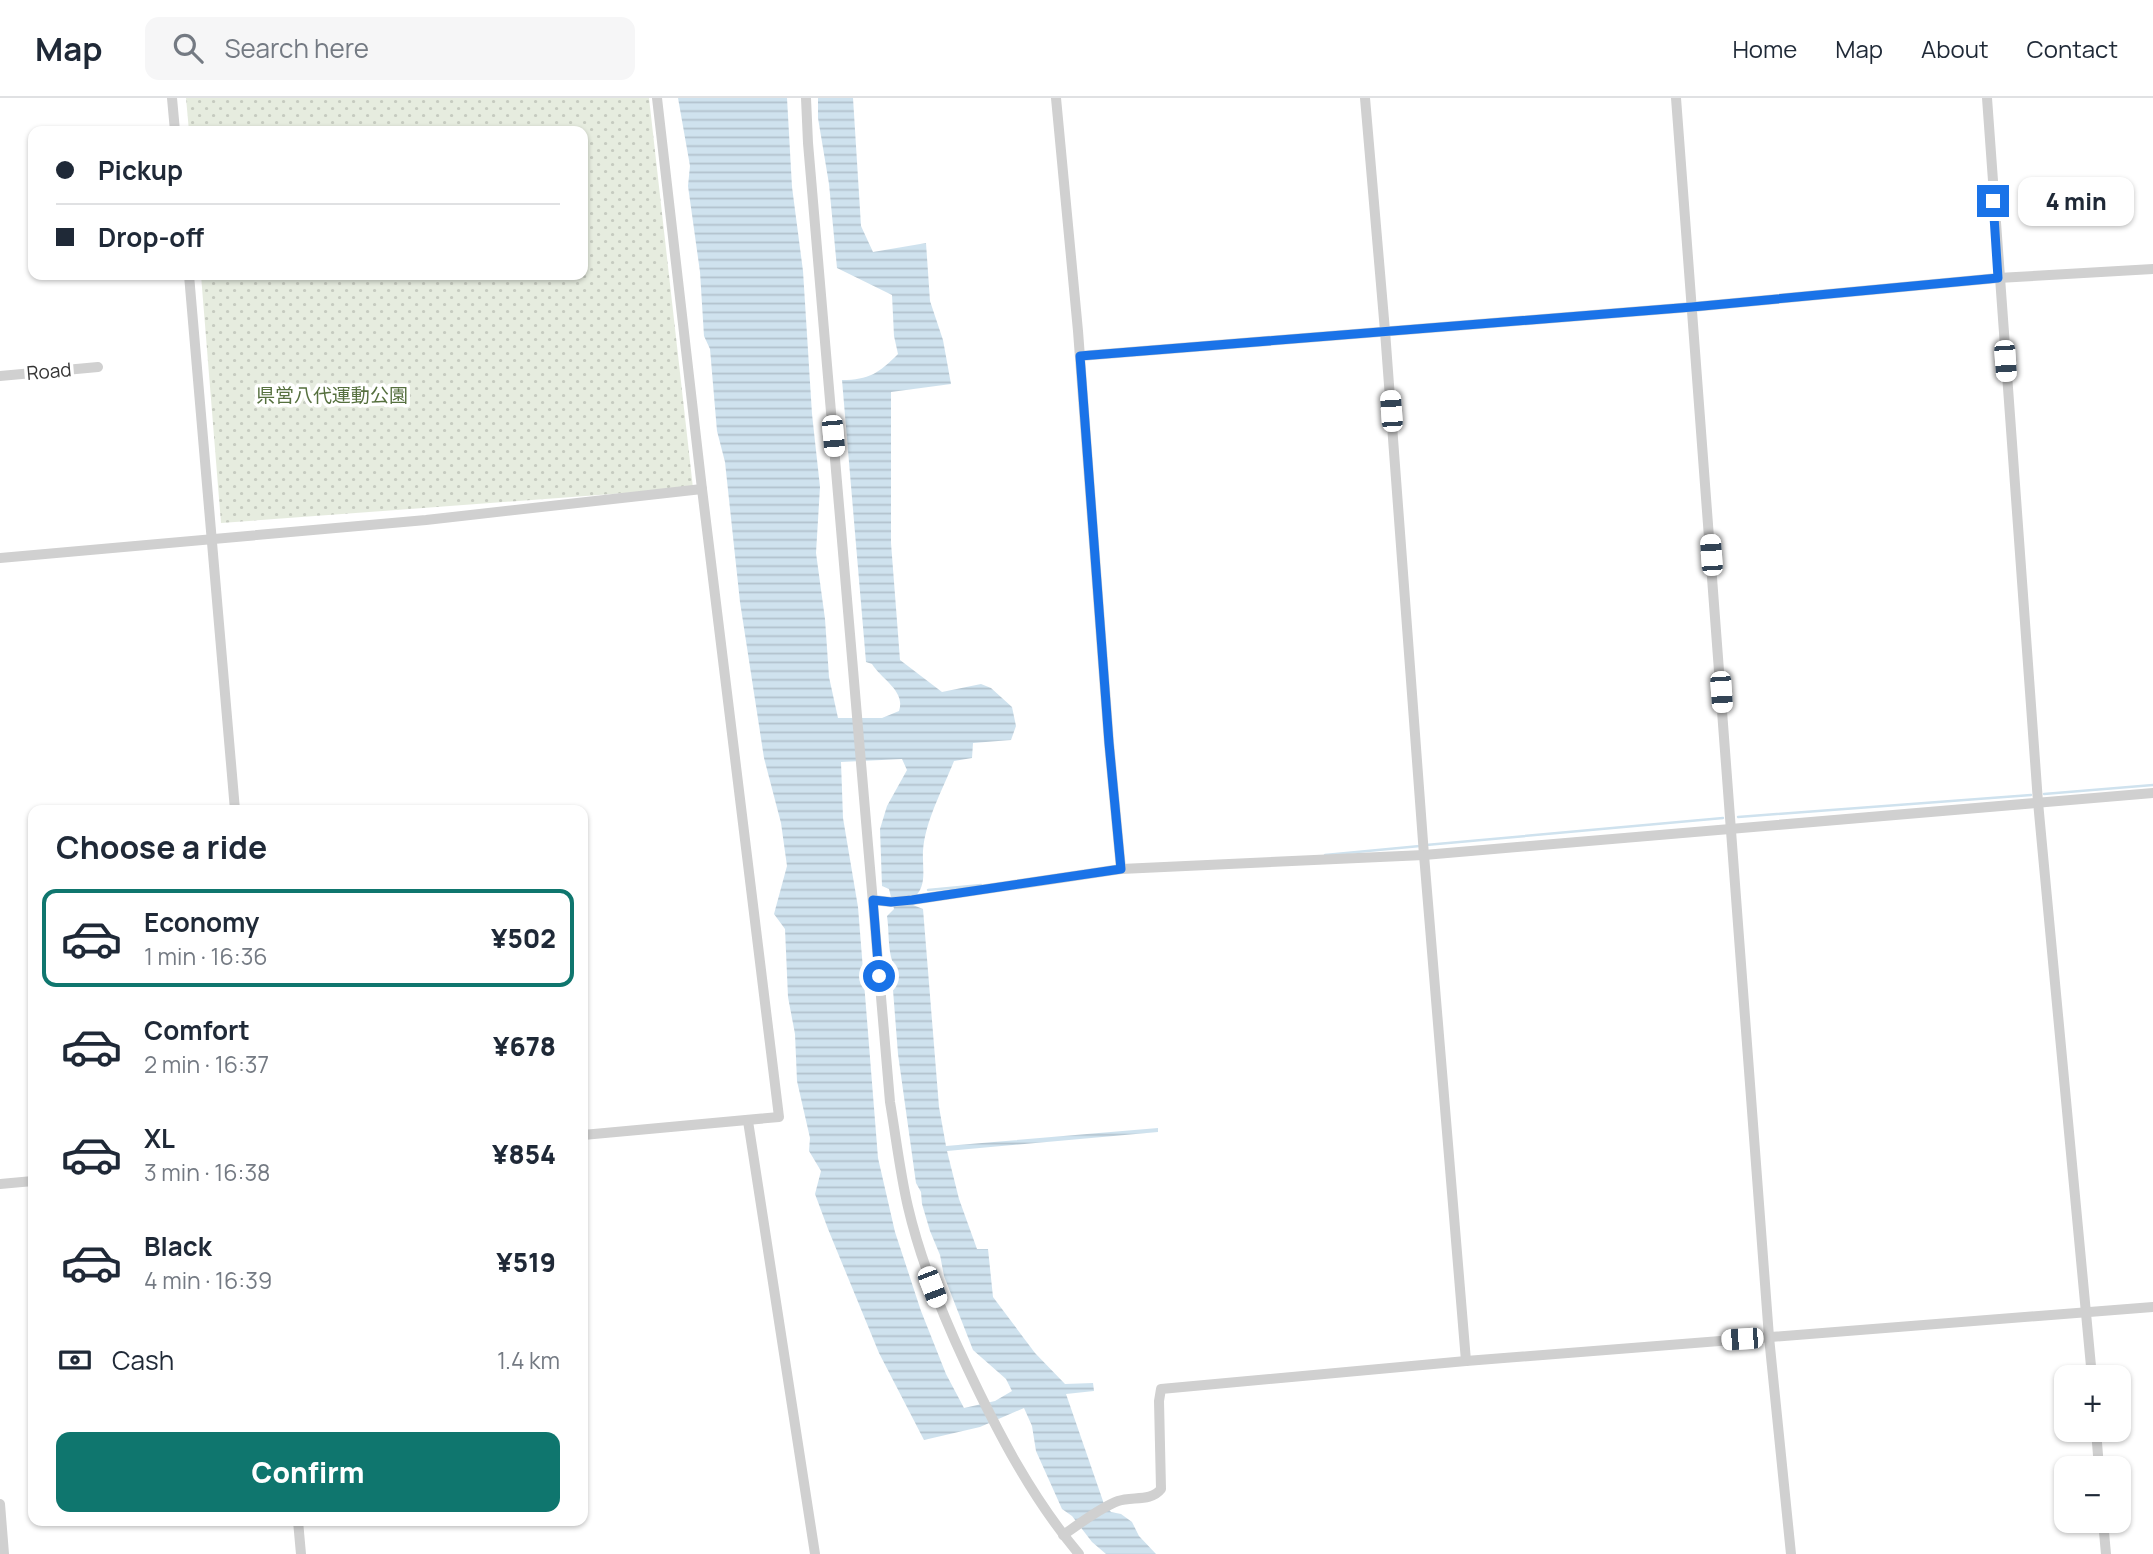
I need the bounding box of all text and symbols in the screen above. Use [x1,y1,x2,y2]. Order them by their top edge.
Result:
search box [145,17,635,80]
text: Map [35,26,103,71]
icon: search [169,29,207,67]
text: Search here [225,30,369,66]
text: Home [1732,32,1797,65]
text: Map [1835,32,1883,65]
text: About [1921,32,1989,65]
text: Contact [2027,32,2118,65]
text: Pickup [98,152,183,188]
callout: 4 min [2018,176,2133,226]
route end [1977,185,2009,217]
text: 4 min [2045,185,2107,217]
text: Drop-off [98,219,204,255]
car [1994,339,2017,383]
street label: Road [25,356,73,386]
park label: 県営八代運動公園 [256,382,408,408]
car [1380,389,1403,433]
car [821,414,846,458]
car [1700,533,1723,577]
car [1710,670,1733,714]
text: Choose a ride [56,825,267,869]
text: Economy [144,904,259,940]
icon: car [60,907,123,970]
text: ¥502 [491,920,556,956]
text: 1 min · 16:36 [144,940,268,972]
route start [863,960,895,992]
text: Comfort [144,1012,250,1048]
icon: car [60,1015,123,1078]
text: ¥678 [493,1028,556,1064]
text: 2 min · 16:37 [144,1048,269,1080]
text: XL [144,1120,175,1156]
icon: car [60,1123,123,1186]
text: ¥854 [492,1136,556,1172]
text: 3 min · 16:38 [144,1156,270,1188]
text: Black [144,1228,212,1264]
icon: car [60,1231,123,1294]
text: ¥519 [496,1244,556,1280]
text: 4 min · 16:39 [144,1264,272,1296]
car [915,1264,950,1310]
car [1721,1327,1764,1351]
icon: cash [56,1341,94,1379]
text: Cash [112,1342,174,1378]
text: 1.4 km [497,1344,560,1376]
map controls [2054,1365,2131,1533]
button: + [2054,1365,2131,1442]
button: Confirm [56,1432,560,1512]
button: − [2054,1456,2131,1533]

